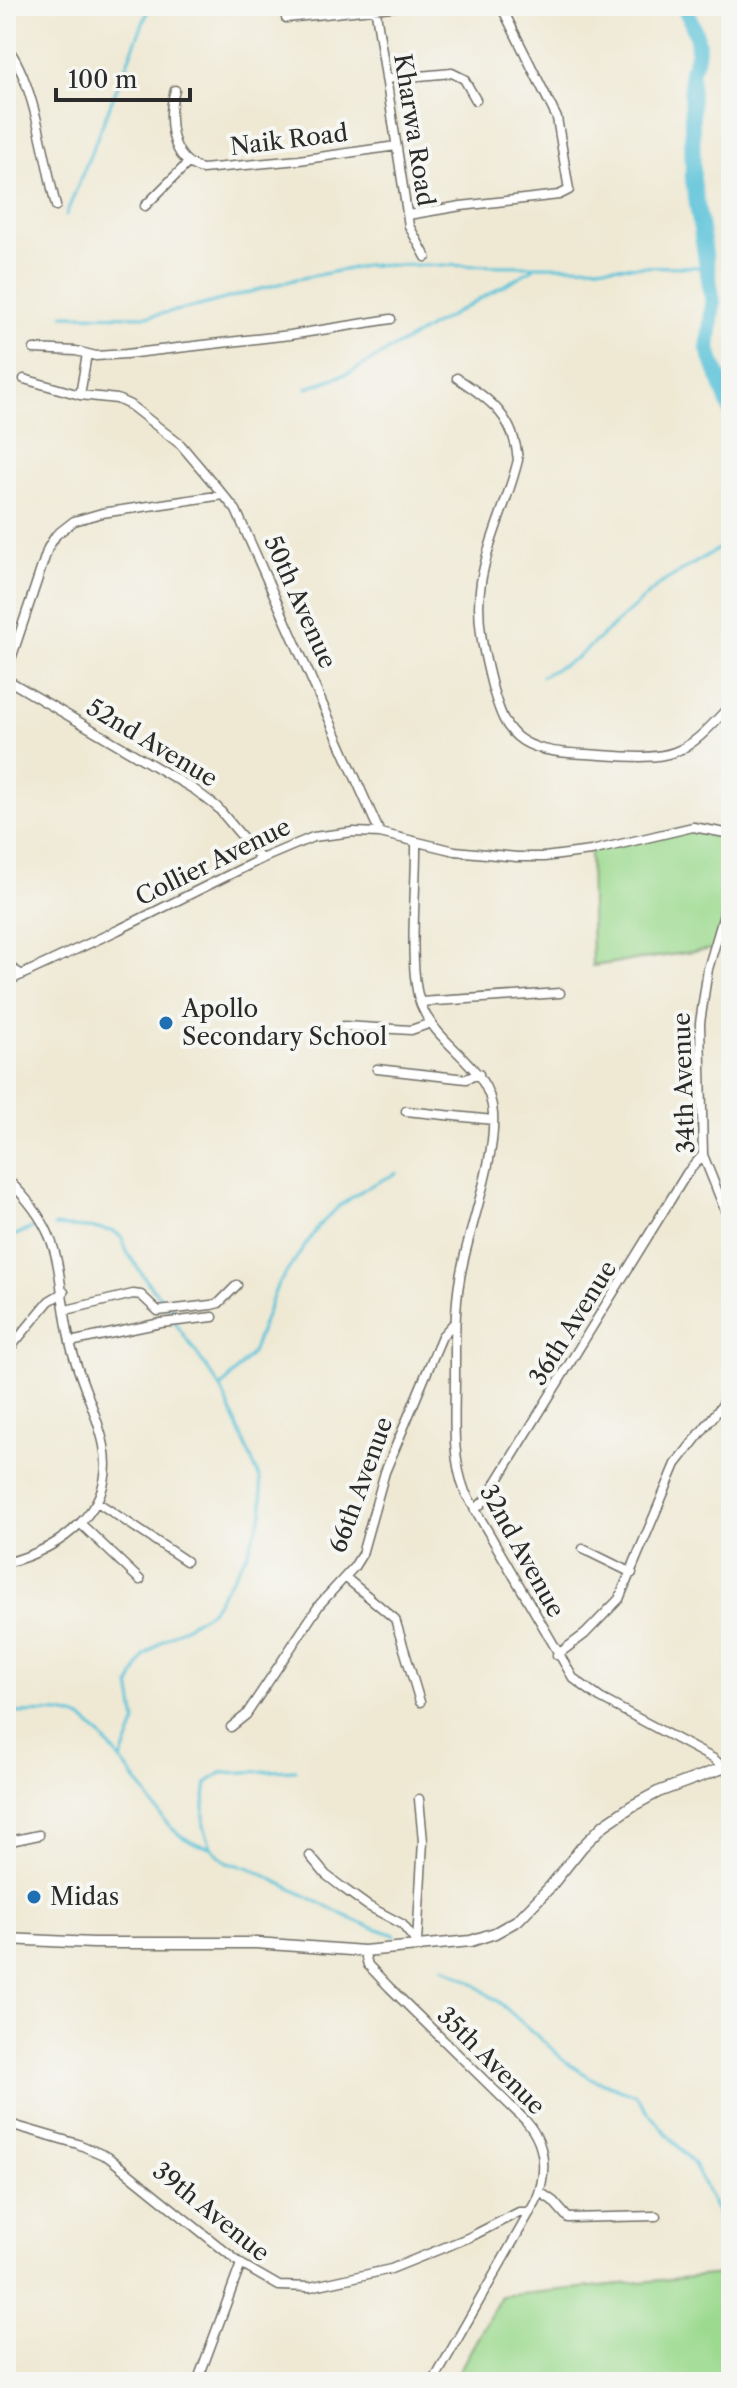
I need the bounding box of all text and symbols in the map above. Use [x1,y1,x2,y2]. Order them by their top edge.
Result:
scale bar [56,52,190,102]
street label: Kharwa Road [388,52,441,209]
text: 100 m [68,65,137,94]
street label: Naik Road [228,118,350,161]
street label: 50th Avenue [258,531,343,673]
street label: 52nd Avenue [82,692,223,793]
street label: Collier Avenue [131,812,295,912]
place label: Apollo Secondary School [181,994,387,1051]
street label: 34th Avenue [667,1012,700,1154]
marker: Apollo Secondary School [157,1014,175,1032]
street label: 36th Avenue [523,1255,622,1390]
street label: 66th Avenue [323,1413,399,1557]
street label: 32nd Avenue [474,1479,571,1622]
place label: Midas [50,1882,119,1911]
marker: Midas [25,1888,43,1906]
street label: 35th Avenue [431,2001,551,2121]
street label: 39th Avenue [147,2156,275,2267]

